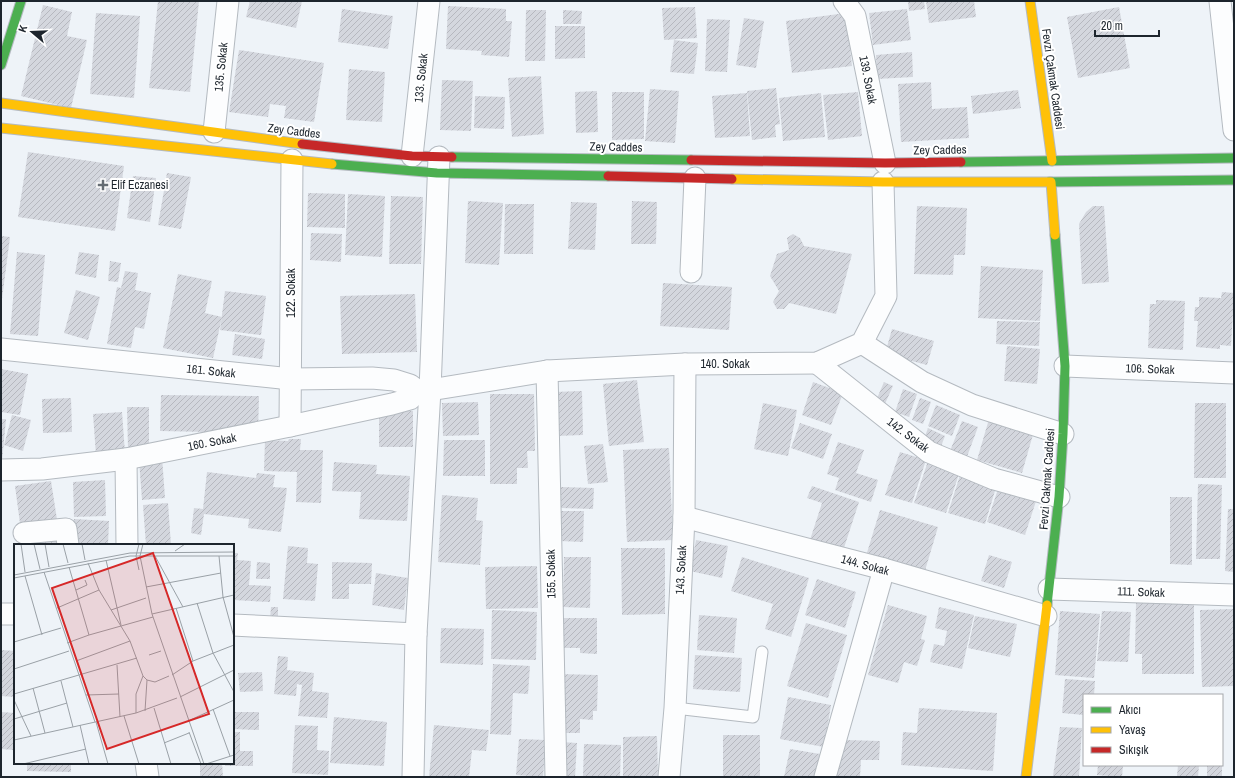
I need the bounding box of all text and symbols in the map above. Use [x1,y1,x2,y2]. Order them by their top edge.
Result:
north arrow [12,12,52,52]
scale bar [1095,12,1159,38]
text: 20 m [1101,18,1123,34]
text: K [15,23,30,34]
street label: Fevzi Çakmak Caddesi [1038,27,1068,131]
street label: 135. Sokak [210,42,232,92]
street label: 133. Sokak [410,53,432,103]
street label: 139. Sokak [855,54,881,106]
street label: Zey Caddes [267,120,321,142]
street label: Zey Caddes [589,139,643,155]
street label: Zey Caddes [913,142,967,158]
place label: Elif Eczanesi [111,177,168,193]
marker: Elif Eczanesi [98,180,108,190]
street label: 122. Sokak [283,268,299,318]
street label: 140. Sokak [700,356,750,372]
street label: 161. Sokak [186,360,236,382]
street label: 106. Sokak [1125,360,1175,378]
street label: 142. Sokak [884,414,933,456]
street label: Fevzi Cakmak Caddesi [1035,428,1059,530]
street label: 160. Sokak [186,429,238,455]
inset map [14,544,234,764]
street label: 143. Sokak [672,545,690,595]
street label: 155. Sokak [543,549,559,599]
street label: 144. Sokak [839,551,891,579]
street label: 111. Sokak [1117,583,1165,601]
legend [1083,694,1223,766]
text: Akıcı [1118,702,1141,718]
text: Yavaş [1119,722,1146,738]
text: Sıkışık [1119,742,1149,758]

